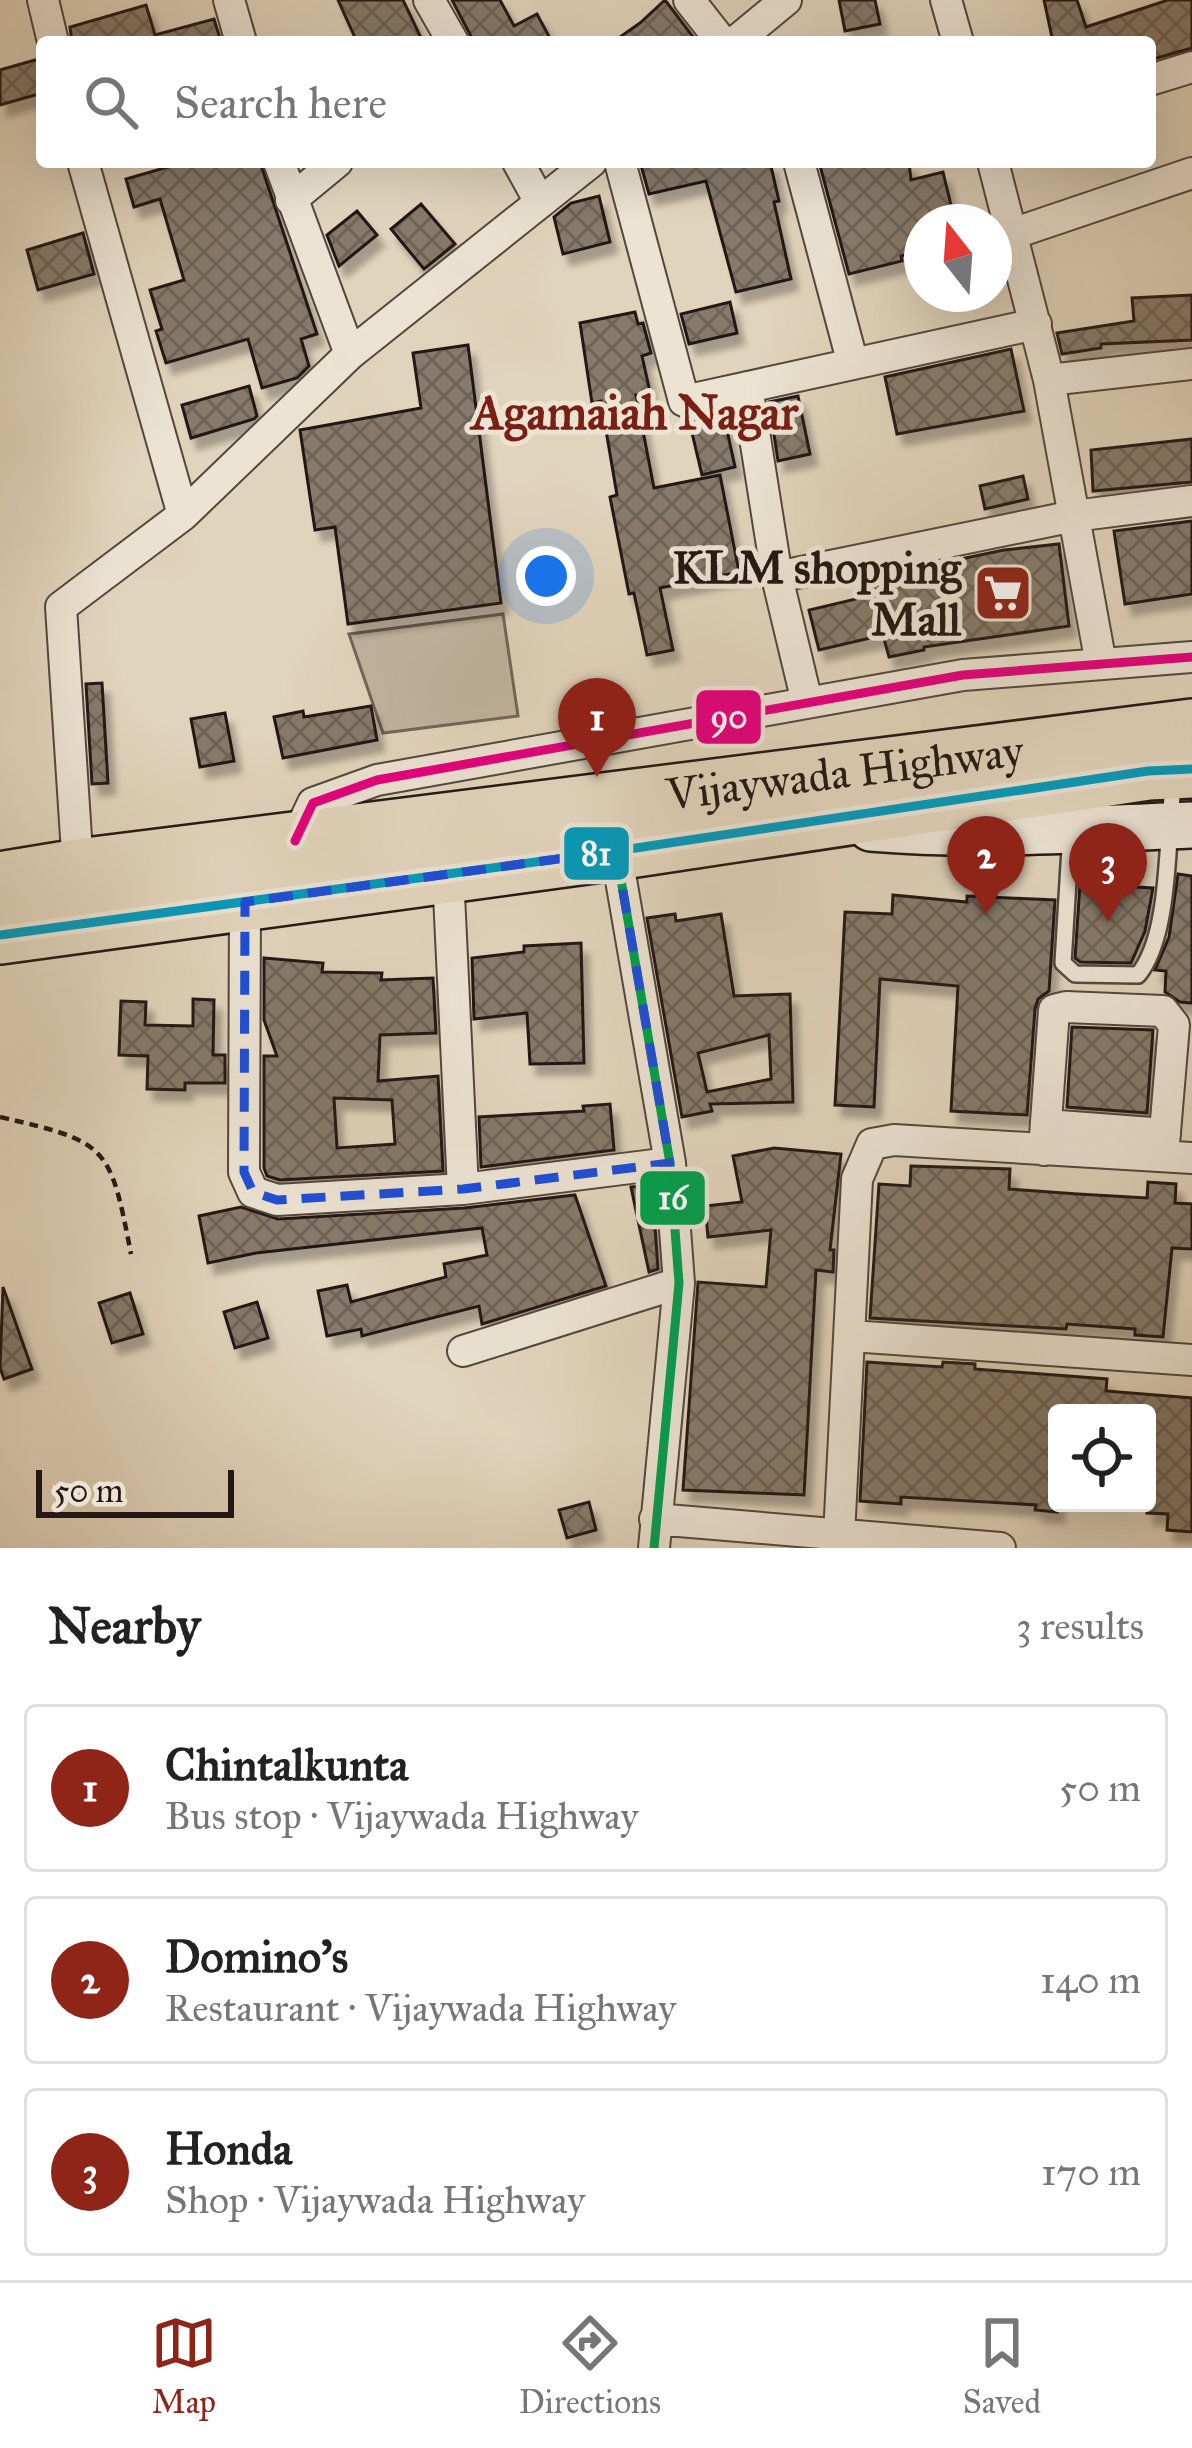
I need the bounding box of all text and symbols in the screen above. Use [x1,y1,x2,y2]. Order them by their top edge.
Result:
search box [36,36,1156,168]
icon: search [78,69,144,135]
text: Search here [174,75,387,130]
north arrow [904,204,1012,312]
district label: Agamaiah Nagar [469,383,799,442]
place label: KLM shopping Mall [673,540,962,647]
your location [516,546,576,606]
supermarket icon: KLM shopping Mall [972,562,1034,624]
pin: 1 [558,678,636,777]
line badge: 90 [694,688,763,746]
text: 90 [711,697,747,738]
street label: Vijaywada Highway [662,722,1028,822]
pin: 2 [947,816,1025,915]
pin: 3 [1069,823,1147,922]
line badge: 81 [562,825,631,882]
text: 81 [581,834,611,874]
line badge: 16 [638,1169,707,1227]
text: 16 [658,1178,690,1218]
map controls [1048,1404,1156,1512]
button: locate [1048,1404,1156,1512]
scale bar [36,1464,234,1517]
text: 50 m [54,1471,123,1511]
text: Nearby [48,1595,200,1657]
text: 3 results [1016,1602,1144,1650]
text: Chintalkunta [165,1737,408,1792]
text: 1 [82,1764,98,1812]
text: 50 m [1059,1764,1141,1812]
text: Bus stop · Vijaywada Highway [165,1792,639,1840]
text: Domino's [165,1929,348,1984]
text: 2 [80,1956,100,2004]
text: 140 m [1040,1956,1141,2004]
text: Restaurant · Vijaywada Highway [165,1984,676,2032]
text: Honda [165,2121,292,2176]
text: 3 [82,2148,98,2196]
text: 170 m [1041,2148,1141,2196]
text: Shop · Vijaywada Highway [165,2176,585,2224]
tab: Map [151,2310,217,2422]
tab: Directions [519,2310,661,2422]
tab: Saved [963,2310,1041,2422]

